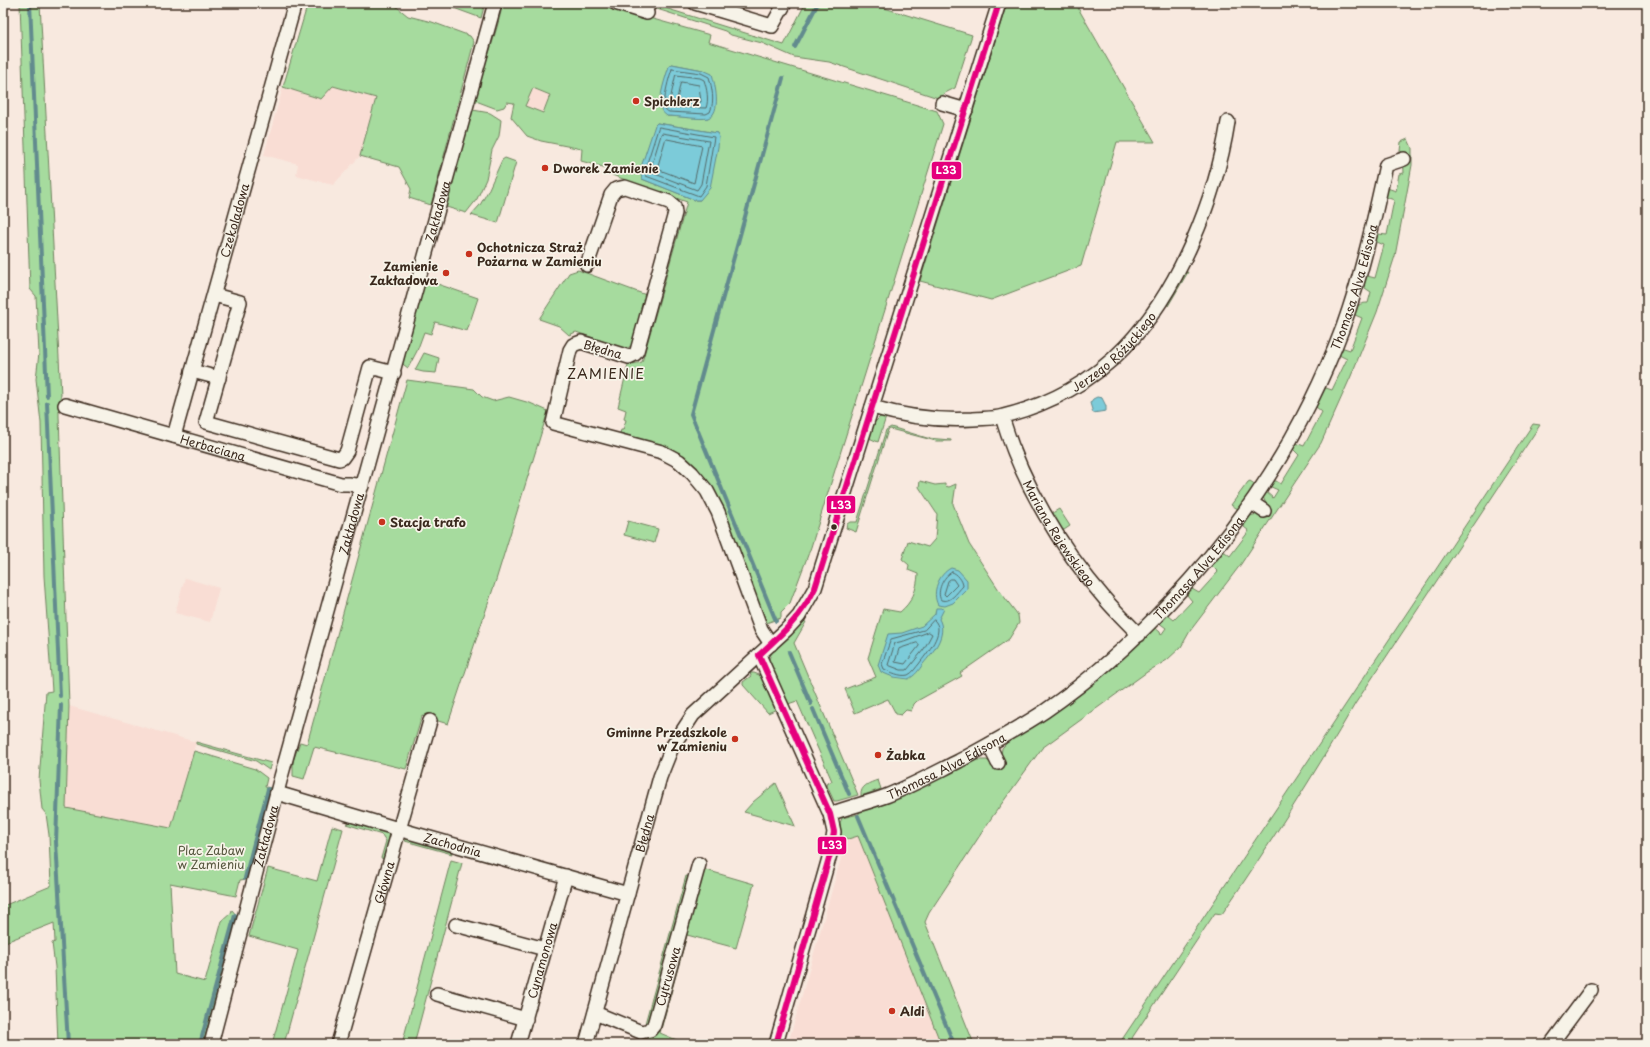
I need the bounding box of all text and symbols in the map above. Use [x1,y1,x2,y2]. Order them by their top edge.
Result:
place label: Spichlerz [644,92,700,110]
marker: Spichlerz [631,96,641,106]
place label: Dworek Zamienie [553,159,659,177]
line badge: L33 [931,161,962,180]
text: L33 [935,161,957,178]
marker: Dworek Zamienie [540,163,550,173]
street label: Zakładowa [420,178,455,244]
street label: Czekoladowa [215,180,253,260]
street label: Thomasa Alva Edisona [1326,221,1382,353]
place label: Ochotnicza Straż Pożarna w Zamieniu [477,238,602,270]
marker: Ochotnicza Straż Pożarna w Zamieniu [464,249,474,259]
place label: Zamienie Zakładowa [369,257,438,289]
marker: Zamienie Zakładowa [441,268,451,278]
street label: Jerzego Różyckiego [1068,308,1160,396]
street label: Błędna [582,335,625,363]
district label: ZAMIENIE [567,363,645,384]
street label: Herbaciana [178,429,248,465]
street label: Mariana Rejewskiego [1019,477,1100,590]
street label: Zakładowa [334,490,368,557]
line badge: L33 [826,495,856,514]
text: L33 [830,496,852,513]
street label: Thomasa Alva Edisona [1149,512,1248,623]
place label: Stacja trafo [390,513,466,531]
marker: Stacja trafo [377,517,387,527]
unlabelled marker [829,522,839,532]
place label: Gminne Przedszkole w Zamieniu [606,723,727,755]
street label: Thomasa Alva Edisona [884,728,1009,804]
marker: Gminne Przedszkole w Zamieniu [730,734,740,744]
place label: Żabka [886,746,926,764]
marker: Żabka [873,750,883,760]
street label: Zakładowa [249,803,282,869]
street label: Błędna [631,811,659,854]
street label: Zachodnia [422,828,484,861]
line badge: L33 [817,836,847,855]
text: L33 [821,836,843,853]
park label: Plac Zabaw w Zamieniu [177,841,245,873]
street label: Główna [369,859,399,906]
street label: Cynamonowa [522,919,562,1001]
street label: Cytrusowa [651,944,685,1008]
place label: Aldi [900,1002,925,1020]
marker: Aldi [887,1006,897,1016]

